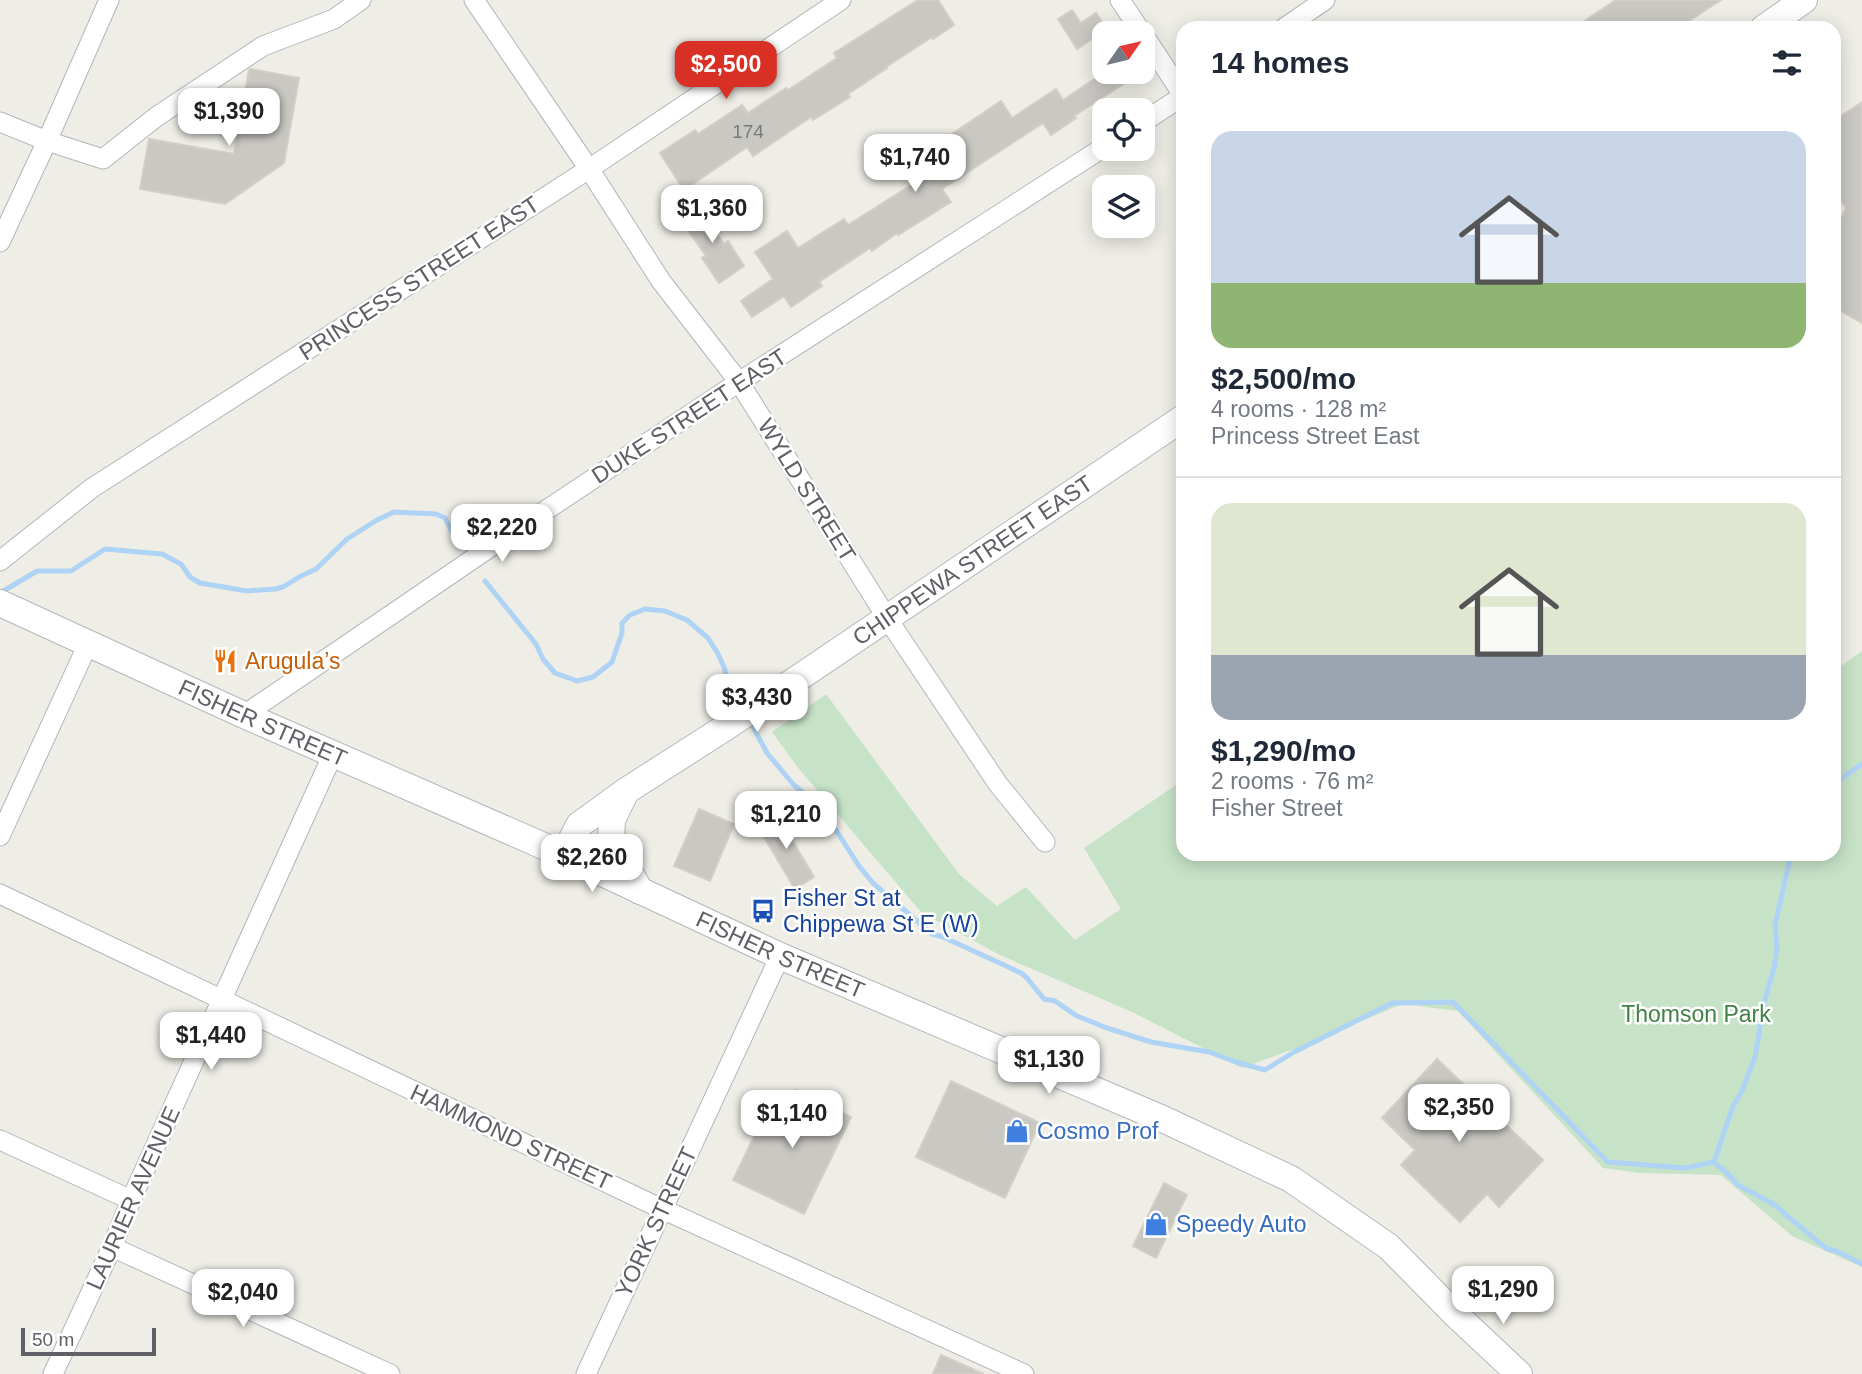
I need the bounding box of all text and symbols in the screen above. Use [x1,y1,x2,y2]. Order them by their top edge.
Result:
north arrow [1092,21,1155,84]
map controls [1092,21,1155,238]
pin: $2,500 [669,42,783,101]
icon: filters [1768,44,1806,82]
text: 14 homes [1211,46,1349,79]
text: $2,500 [691,51,761,77]
pin: $1,390 [172,88,286,148]
text: $1,390 [194,98,264,124]
button: locate [1092,98,1155,161]
house number: 174 [732,121,764,142]
pin: $1,740 [858,134,972,194]
text: $1,740 [880,144,950,170]
button: layers [1092,175,1155,238]
icon: home [1446,177,1572,303]
pin: $1,360 [655,186,769,245]
street label: PRINCESS STREET EAST [294,191,544,365]
text: $1,360 [677,195,747,221]
street label: DUKE STREET EAST [587,343,791,489]
text: $2,500/mo [1211,362,1356,395]
text: 4 rooms · 128 m² [1211,396,1386,422]
street label: WYLD STREET [753,414,861,566]
text: Princess Street East [1211,423,1419,449]
street label: CHIPPEWA STREET EAST [848,470,1097,651]
pin: $2,220 [445,504,559,564]
text: $2,220 [467,514,537,540]
icon: home [1446,549,1572,675]
restaurant icon: Arugula’s [211,647,239,675]
place label: Arugula’s [245,648,340,674]
street label: FISHER STREET [175,674,351,772]
pin: $3,430 [700,674,814,734]
text: $3,430 [722,684,792,710]
text: $1,290/mo [1211,734,1356,767]
text: 2 rooms · 76 m² [1211,768,1373,794]
pin: $1,210 [729,792,843,851]
text: Fisher Street [1211,795,1343,821]
text: $1,210 [751,801,821,827]
pin: $2,260 [535,834,649,894]
text: $2,260 [557,844,627,870]
place label: Fisher St at Chippewa St E (W) [783,885,979,937]
bus stop icon: Fisher St at Chippewa St E (W) [749,897,777,925]
street label: FISHER STREET [692,906,868,1003]
park label: Thomson Park [1621,1001,1771,1027]
pin: $1,440 [154,1012,268,1072]
text: $1,440 [176,1022,246,1048]
pin: $1,130 [992,1036,1106,1096]
text: $1,130 [1014,1046,1084,1072]
street label: HAMMOND STREET [406,1079,616,1195]
pin: $2,350 [1402,1084,1516,1144]
pin: $1,140 [735,1090,849,1150]
text: $2,350 [1424,1094,1494,1120]
text: $1,140 [757,1100,827,1126]
street label: LAURIER AVENUE [81,1102,185,1294]
shop icon: Cosmo Prof [1003,1117,1031,1145]
place label: Cosmo Prof [1037,1118,1159,1144]
street label: YORK STREET [610,1143,702,1301]
shop icon: Speedy Auto [1142,1210,1170,1238]
place label: Speedy Auto [1176,1211,1306,1237]
pin: $1,290 [1446,1266,1560,1326]
pin: $2,040 [186,1270,300,1329]
text: $1,290 [1468,1276,1538,1302]
text: $2,040 [208,1279,278,1305]
scale bar [21,1325,156,1357]
text: 50 m [32,1329,74,1350]

